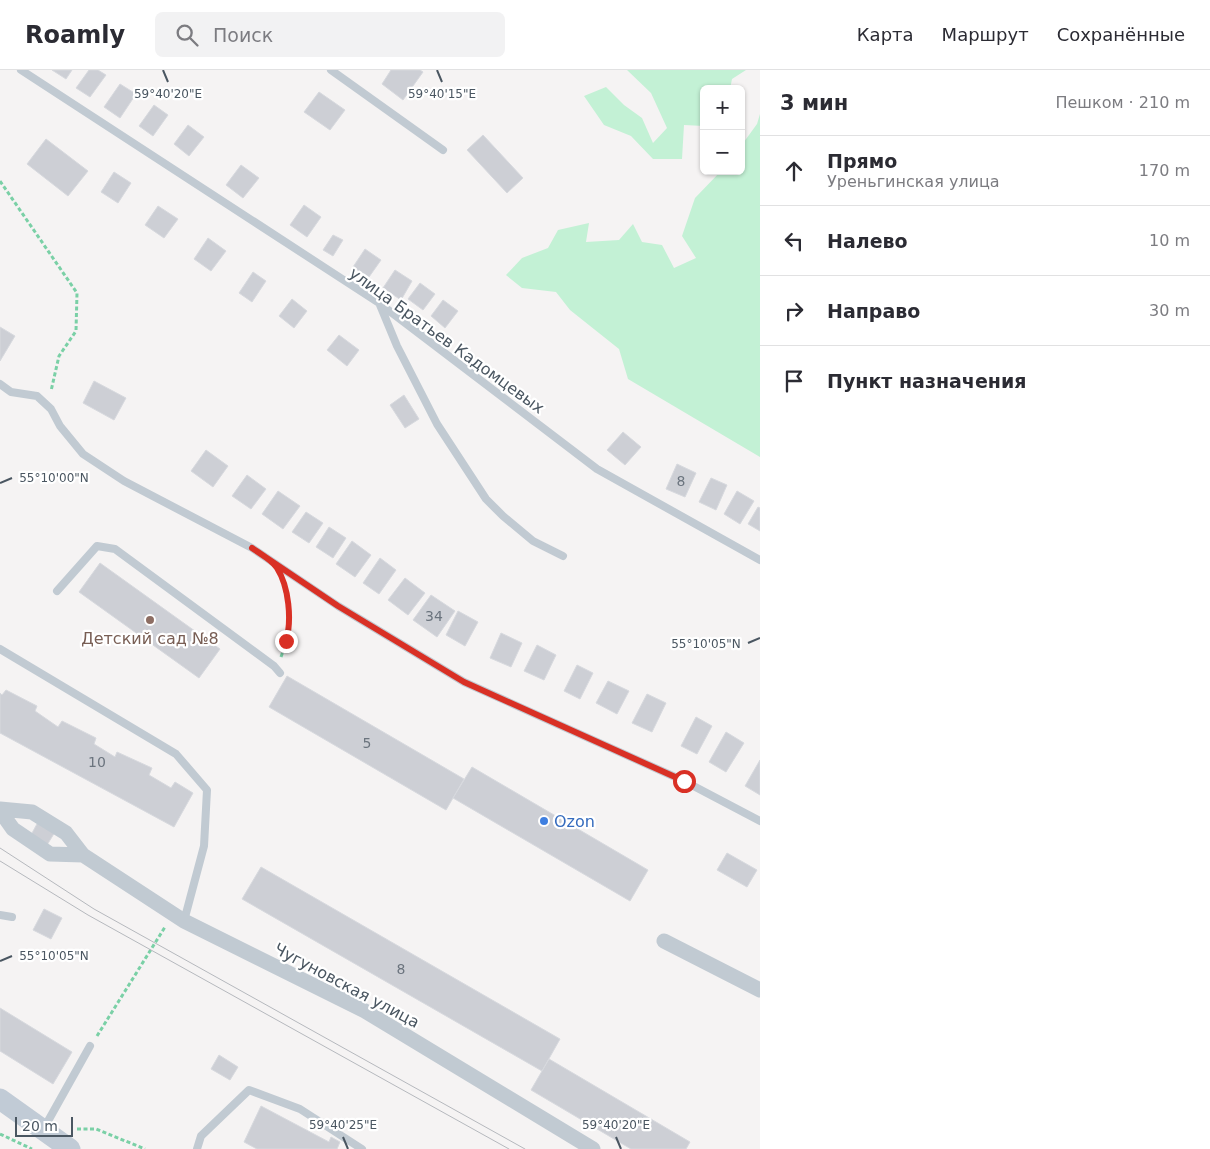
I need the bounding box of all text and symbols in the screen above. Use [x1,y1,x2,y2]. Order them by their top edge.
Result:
search box [155,12,505,57]
text: Roamly [25,21,125,49]
icon: search [173,21,201,49]
text: Поиск [213,24,273,46]
text: Карта [857,24,914,45]
text: Маршрут [942,24,1029,45]
text: Сохранённые [1057,24,1185,45]
map controls [700,85,745,175]
button: + [700,85,745,130]
text: 59°40'20"E [134,87,202,101]
text: 59°40'15"E [408,87,476,101]
text: 3 мин [780,91,848,115]
text: Пешком · 210 m [1055,93,1190,112]
button: − [700,130,745,175]
text: Прямо [827,150,897,172]
icon: ahead [780,157,808,185]
text: 170 m [1139,161,1190,180]
text: Уреньгинская улица [827,172,1000,191]
icon: left [780,227,808,255]
text: Налево [827,230,908,252]
text: 10 m [1149,231,1190,250]
street label: улица Братьев Кадомцевых [346,263,548,418]
icon: right [780,297,808,325]
text: Направо [827,300,920,322]
text: 30 m [1149,301,1190,320]
icon: arrive [780,367,808,395]
text: Пункт назначения [827,370,1026,392]
text: 55°10'00"N [19,471,89,485]
house number: 8 [677,473,685,489]
house number: 34 [425,608,443,624]
marker: Детский сад №8 [144,614,156,626]
place label: Детский сад №8 [81,629,219,648]
route end [275,630,298,653]
text: 55°10'05"N [671,637,741,651]
house number: 5 [363,735,371,751]
house number: 10 [88,754,106,770]
route start [673,770,696,793]
place label: Ozon [554,812,595,831]
marker: Ozon [538,815,550,827]
street label: Чугуновская улица [271,939,423,1032]
text: 55°10'05"N [19,949,89,963]
house number: 8 [397,961,405,977]
scale bar [15,1114,72,1137]
text: 20 m [22,1118,58,1134]
text: 59°40'25"E [309,1118,377,1132]
text: 59°40'20"E [582,1118,650,1132]

